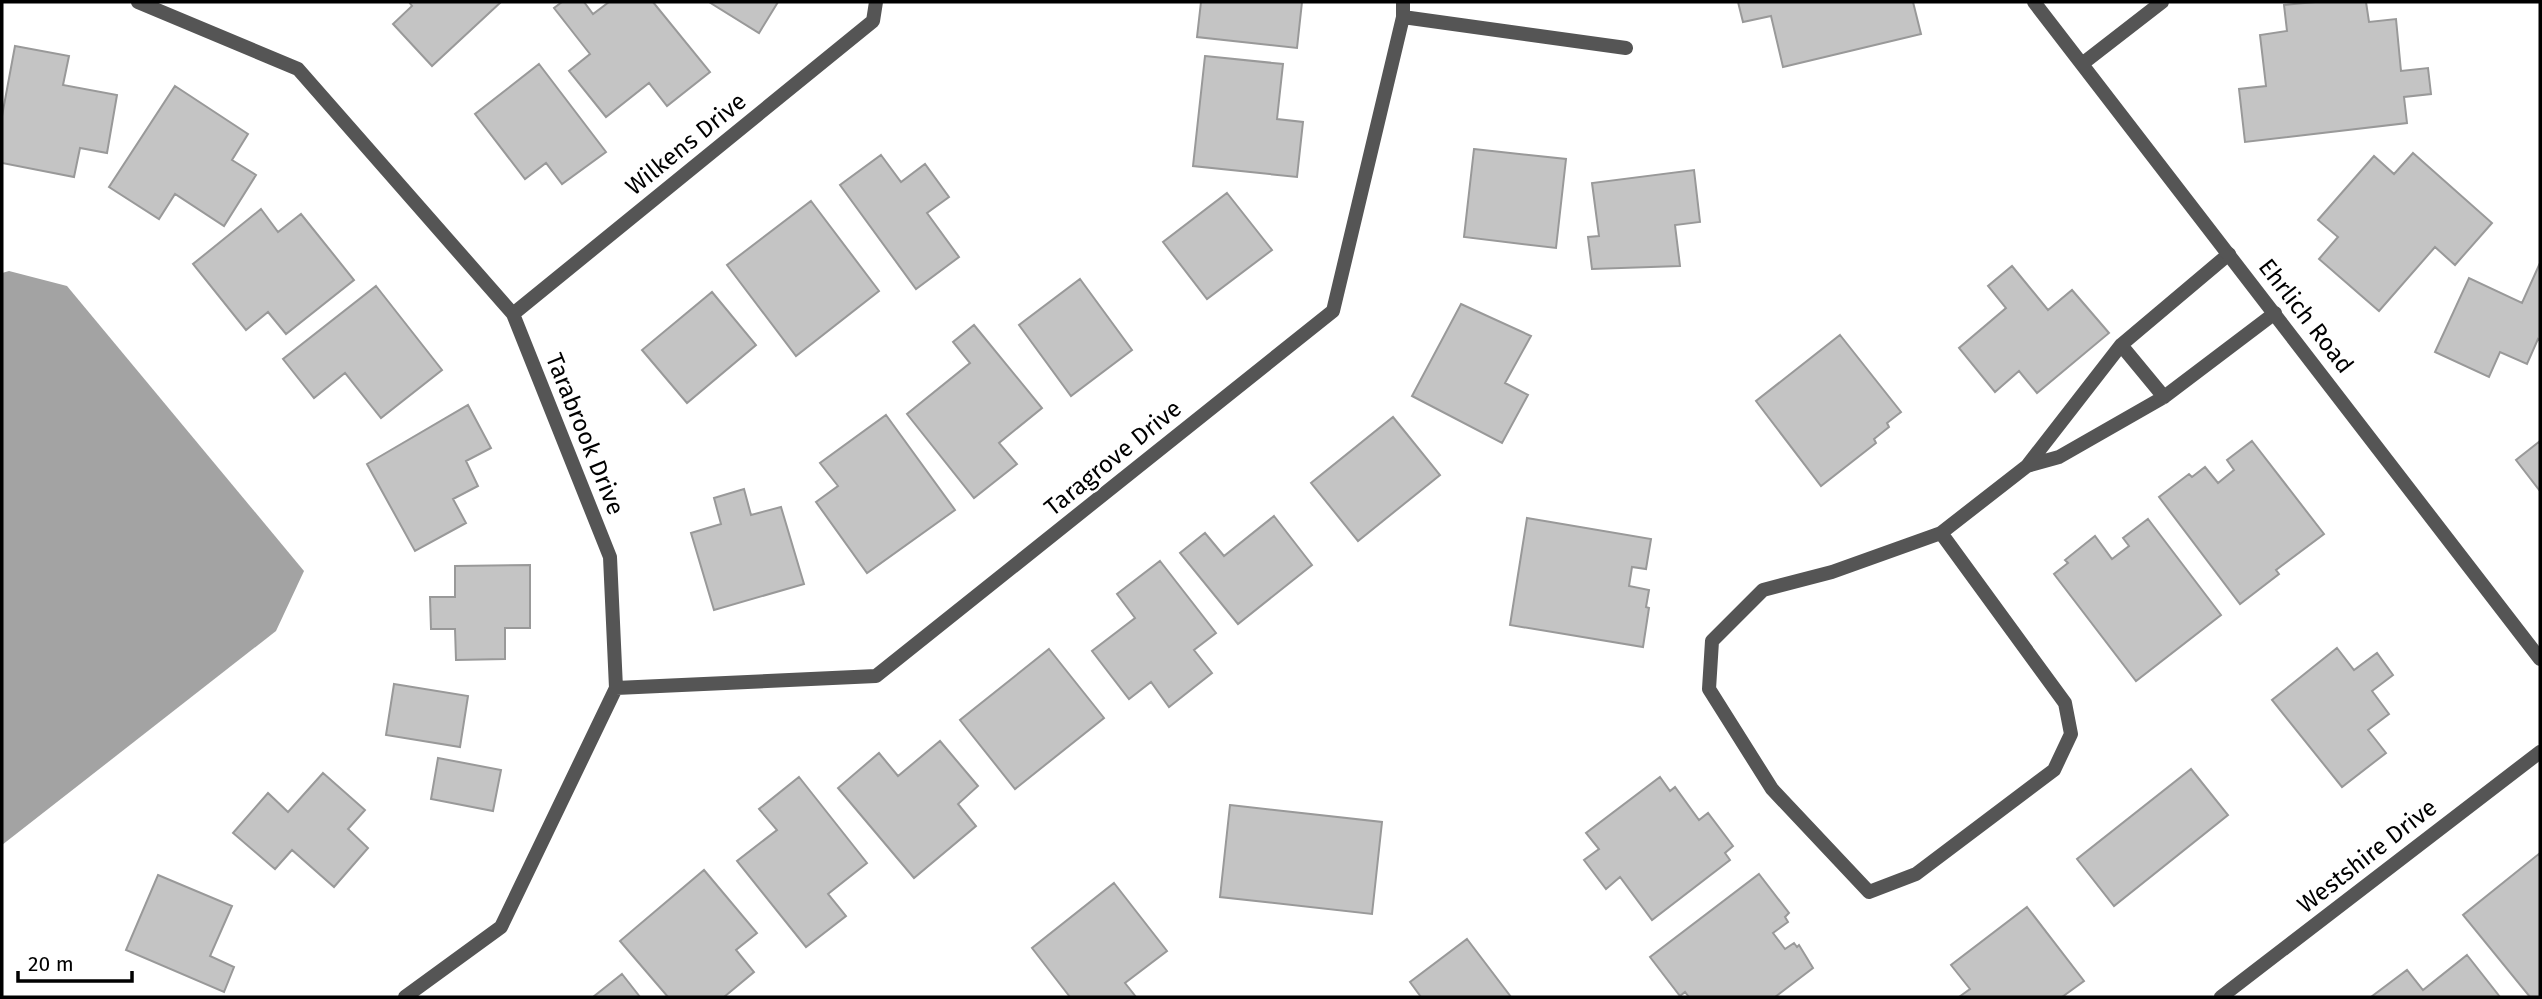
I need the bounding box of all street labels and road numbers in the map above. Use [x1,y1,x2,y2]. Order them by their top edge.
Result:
street label: Wilkens Drive [620,87,752,201]
street label: Ehrlich Road [2253,253,2359,379]
street label: Tarabrook Drive [540,349,630,519]
street label: Taragrove Drive [1039,394,1187,522]
street label: Westshire Drive [2292,793,2442,919]

